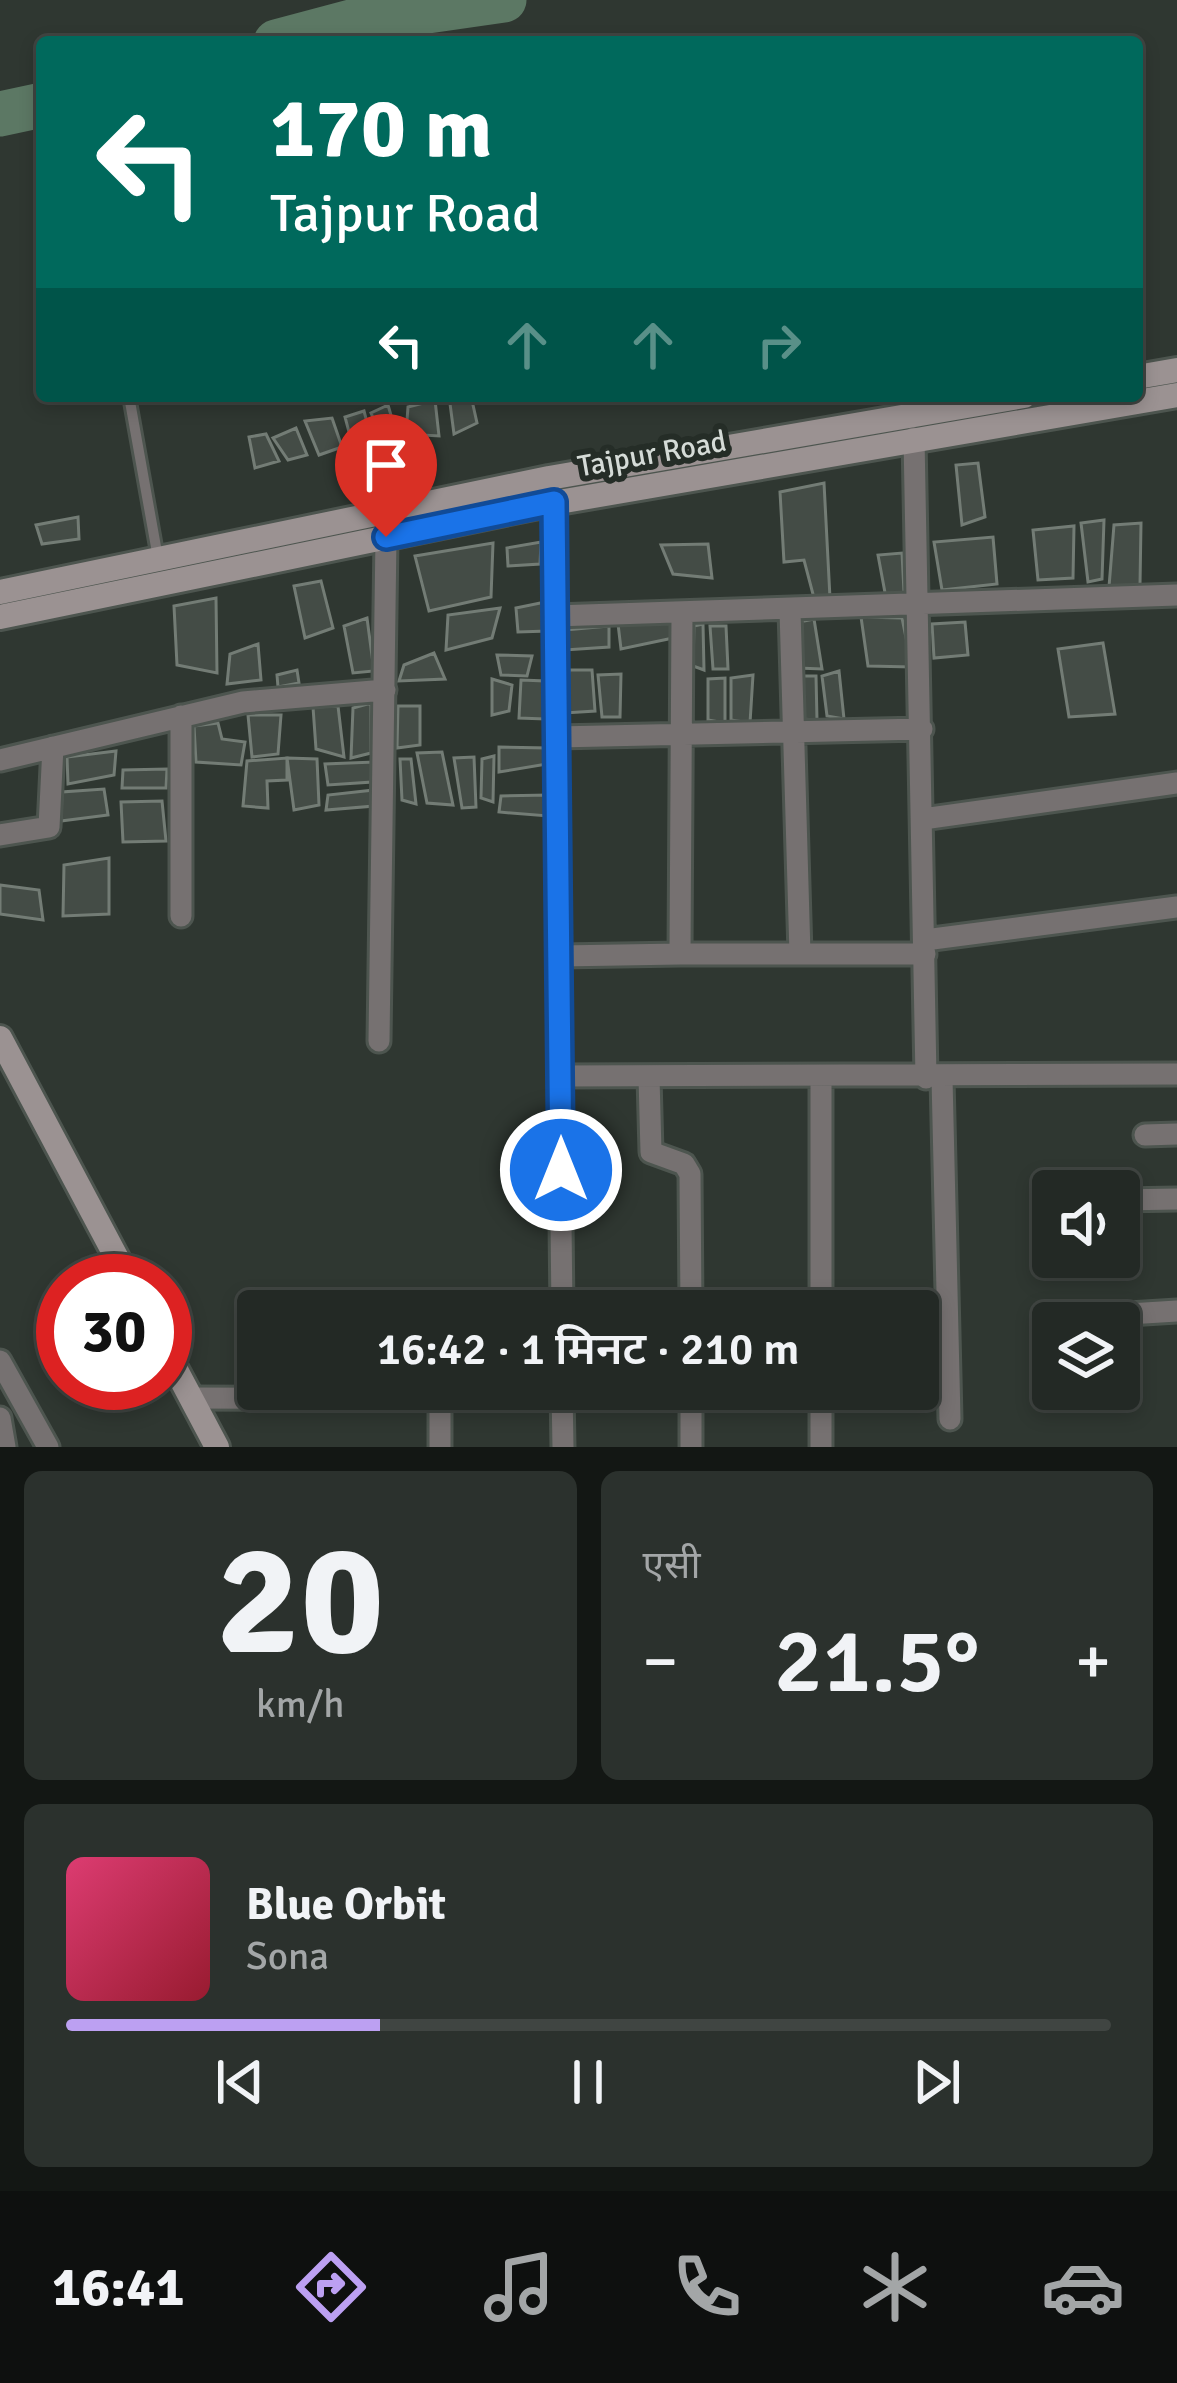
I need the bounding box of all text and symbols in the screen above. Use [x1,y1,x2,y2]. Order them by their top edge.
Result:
text: 170 m [270,77,492,181]
icon: left [72,84,228,240]
text: Tajpur Road [270,180,541,247]
icon: left [368,312,434,378]
icon: ahead [494,312,560,378]
icon: ahead [620,312,686,378]
icon: right [746,312,812,378]
pin [335,414,437,537]
street label: Tajpur Road [575,423,729,485]
icon: arrive [353,432,419,498]
position arrow [498,1107,624,1233]
map controls [1032,1170,1140,1410]
button: sound [1032,1170,1140,1278]
speed limit sign: 30 [36,1254,192,1410]
button: layers [1032,1302,1140,1410]
text: 16:42 · 1 मिनट · 210 m [377,1322,799,1377]
text: 20 [216,1505,384,1698]
text: एसी [643,1541,701,1589]
text: 21.5° [774,1606,979,1717]
text: − [643,1621,678,1702]
text: + [1075,1621,1111,1702]
text: km/h [256,1680,344,1728]
text: Blue Orbit [246,1877,446,1932]
text: Sona [246,1932,329,1980]
icon: previous [207,2049,273,2115]
icon: pause [555,2049,621,2115]
icon: next [904,2049,970,2115]
icon: directions [289,2245,373,2329]
icon: music [477,2245,561,2329]
icon: phone [665,2245,749,2329]
icon: climate [853,2245,937,2329]
icon: car [1041,2245,1125,2329]
text: 16:41 [52,2254,185,2321]

